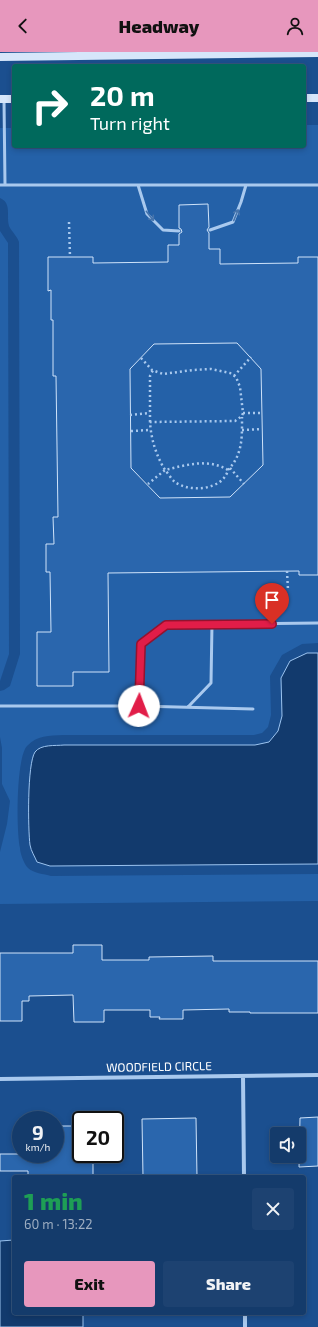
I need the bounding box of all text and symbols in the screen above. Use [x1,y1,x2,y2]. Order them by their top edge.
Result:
icon: back [12,15,34,37]
text: Headway [119,15,199,37]
icon: person [284,15,306,37]
text: 20 m [90,78,155,112]
icon: right [24,80,76,132]
text: Turn right [90,112,170,134]
one-way arrow [232,209,240,221]
one-way arrow [146,211,155,222]
pin [255,583,289,624]
icon: arrive [261,589,283,611]
position arrow [118,685,160,727]
street label: WOODFIELD CIRCLE [106,1058,212,1074]
speed limit sign: 20 [72,1111,124,1163]
text: 9 [32,1120,44,1144]
map controls [270,1127,306,1163]
button: sound [270,1127,306,1163]
text: km/h [26,1141,50,1153]
text: 1 min [24,1186,83,1215]
button: close [252,1188,294,1230]
text: 60 m · 13:22 [24,1216,93,1232]
button: Exit [24,1261,155,1307]
button: Share [163,1261,294,1307]

